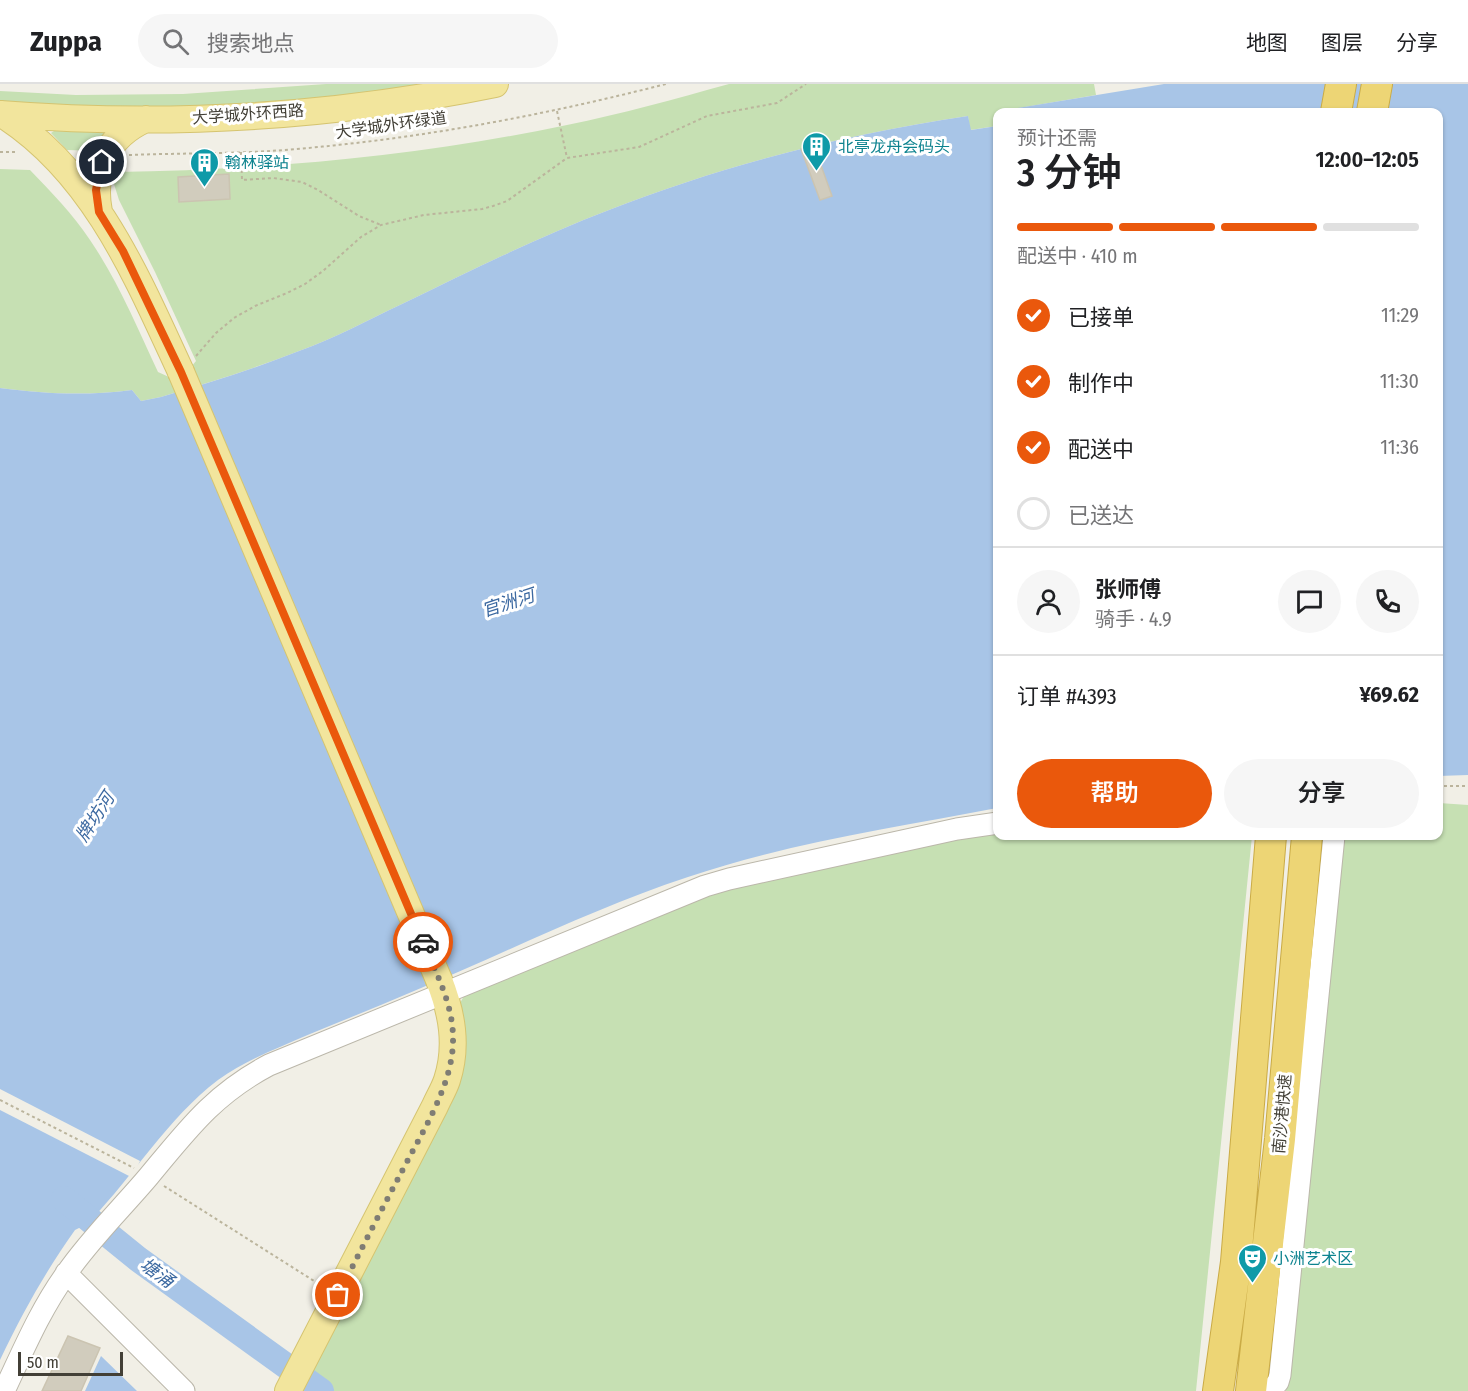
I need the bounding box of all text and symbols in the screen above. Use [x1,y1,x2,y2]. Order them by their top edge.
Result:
search box [138,14,558,68]
text: Zuppa [30,25,102,58]
icon: search [159,25,192,58]
text: 搜索地点 [207,30,295,57]
text: 地图 [1246,30,1288,56]
text: 图层 [1321,30,1363,56]
text: 分享 [1396,30,1438,56]
street label: 大学城外环西路 [191,101,305,127]
street label: 大学城外环绿道 [334,108,448,142]
text: 预计还需 [1017,126,1097,150]
building icon: 北亭龙舟会码头 [801,130,833,172]
pin [76,136,127,187]
place label: 北亭龙舟会码头 [838,137,950,156]
icon: home [85,145,118,178]
building icon: 翰林驿站 [188,146,220,188]
text: 12:00–12:05 [1315,146,1419,173]
text: 3 分钟 [1017,150,1122,196]
place label: 翰林驿站 [225,153,289,172]
text: 配送中 · 410 m [1017,244,1138,268]
icon: check [1017,299,1050,332]
text: 11:29 [1381,303,1419,327]
text: 已接单 [1068,304,1134,331]
icon: check [1017,365,1050,398]
text: 11:30 [1380,369,1419,393]
text: 制作中 [1068,370,1134,397]
icon: check [1017,431,1050,464]
text: 11:36 [1380,435,1419,459]
text: 配送中 [1068,436,1134,463]
text: 已送达 [1068,502,1134,529]
button: person [1017,570,1080,633]
button: chat [1278,570,1341,633]
button: phone [1356,570,1419,633]
text: 张师傅 [1095,576,1161,603]
water label: 官洲河 [479,583,540,622]
text: 骑手 · 4.9 [1095,607,1172,631]
text: ¥69.62 [1359,681,1419,708]
text: 订单 #4393 [1017,683,1117,710]
button: 帮助 [1017,759,1212,828]
button: 分享 [1224,759,1419,828]
water label: 牌坊河 [71,786,121,846]
courier [393,912,453,972]
icon: car [407,926,440,959]
street label: 南沙港快速 [1269,1073,1295,1155]
theatre icon: 小洲艺术区 [1236,1242,1268,1284]
place label: 小洲艺术区 [1273,1249,1353,1268]
water label: 塘涌 [136,1254,180,1294]
pin [312,1269,363,1320]
icon: bag [321,1278,354,1311]
scale bar [18,1349,123,1376]
text: 50 m [27,1353,59,1372]

